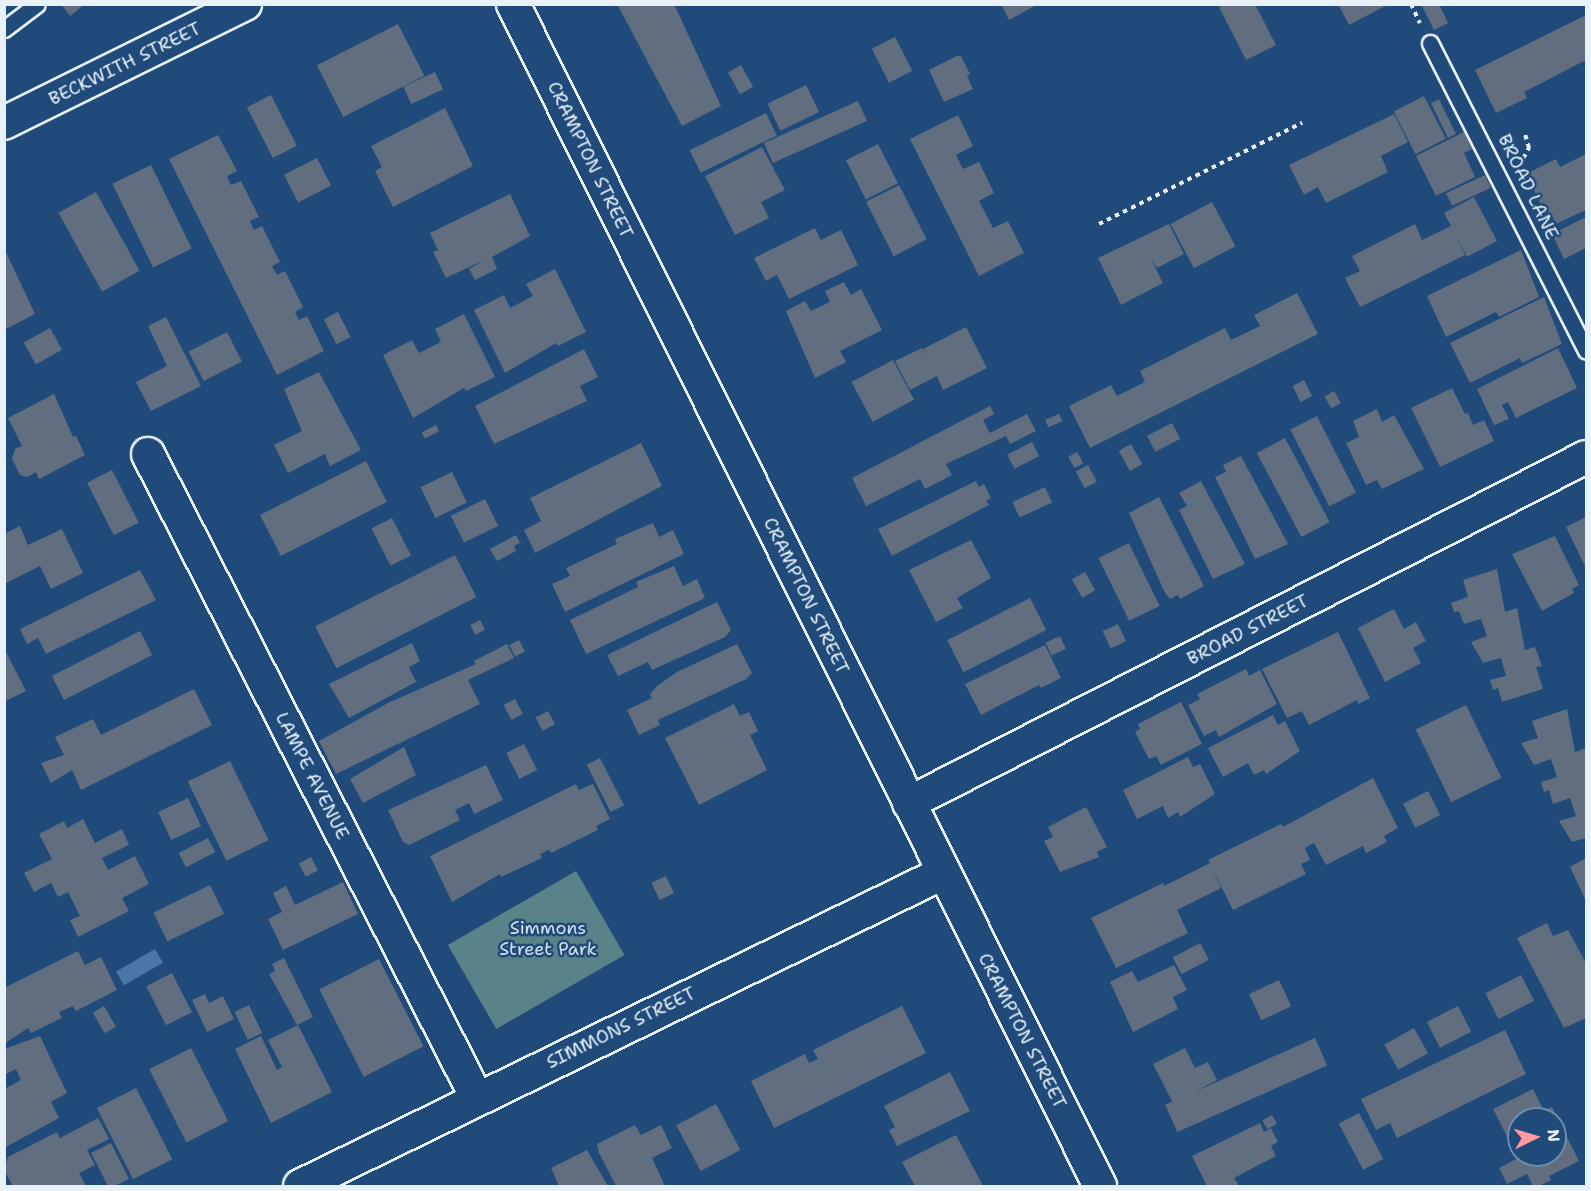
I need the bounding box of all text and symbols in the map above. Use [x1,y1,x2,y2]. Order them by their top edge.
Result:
street label: BECKWITH STREET [46,18,204,110]
street label: CRAMPTON STREET [543,78,637,242]
street label: BROAD LANE [1493,131,1563,243]
street label: CRAMPTON STREET [759,514,853,678]
street label: BROAD STREET [1184,590,1312,670]
street label: LAMPE AVENUE [271,709,353,843]
park label: Simmons Street Park [499,918,597,960]
street label: CRAMPTON STREET [973,950,1071,1112]
street label: SIMMONS STREET [543,983,699,1073]
north arrow [1507,1107,1567,1167]
text: N [1542,1128,1564,1143]

